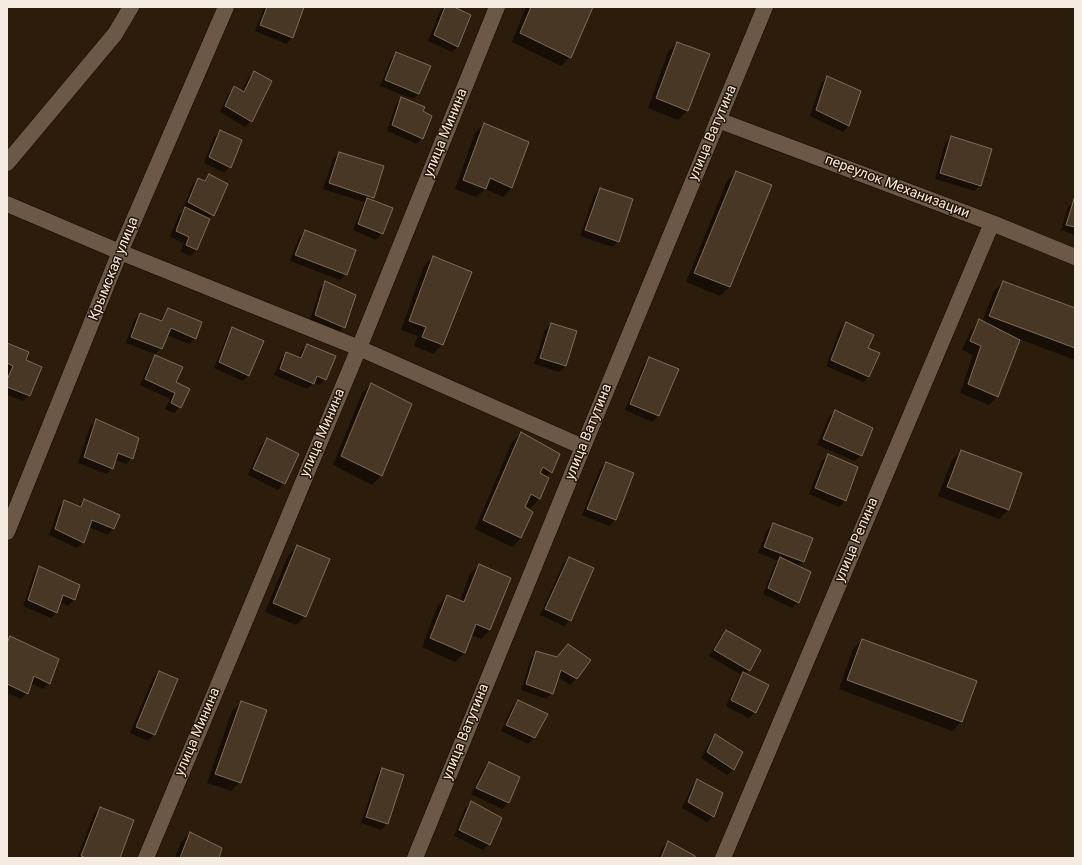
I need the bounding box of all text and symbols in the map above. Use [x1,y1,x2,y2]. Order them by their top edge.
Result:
street label: улица Ватутина [685,83,741,183]
street label: улица Минина [421,86,471,180]
street label: переулок Механизации [822,152,972,222]
street label: Крымская улица [86,215,142,323]
street label: улица Ватутина [562,382,616,482]
street label: улица Минина [297,386,349,480]
street label: улица Репина [832,495,882,585]
street label: улица Ватутина [439,682,493,782]
street label: улица Минина [172,685,224,779]

